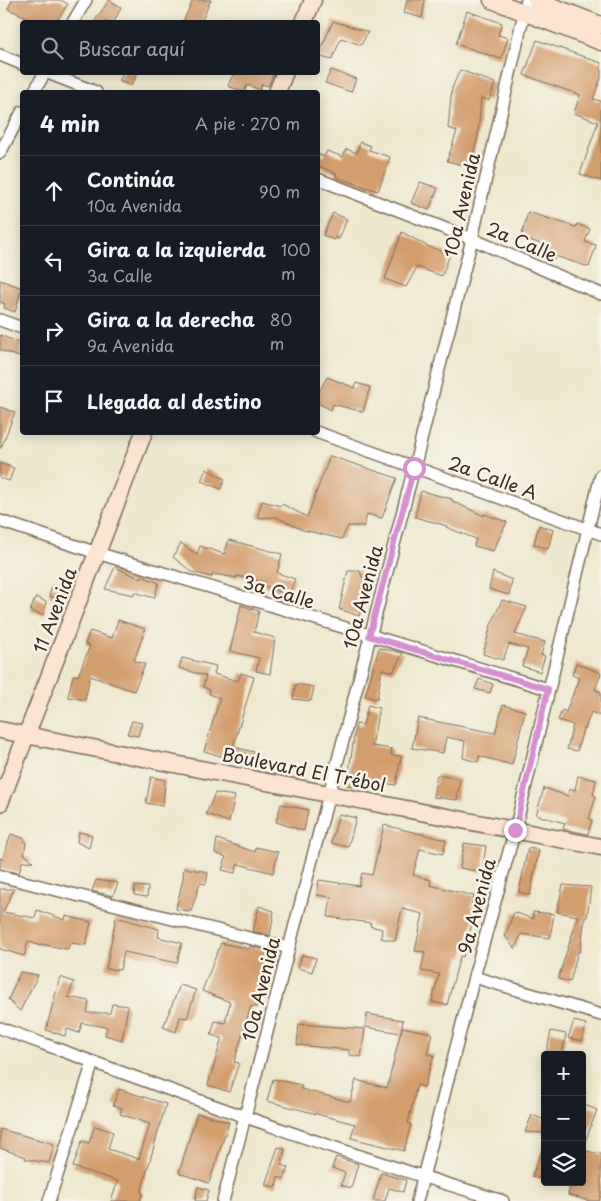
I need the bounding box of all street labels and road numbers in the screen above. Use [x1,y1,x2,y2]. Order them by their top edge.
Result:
street label: 10a Avenida [436,149,486,260]
street label: 2a Calle [483,214,562,268]
street label: 2a Calle A [445,448,542,506]
street label: 10a Avenida [335,541,389,652]
street label: 11 Avenida [25,563,83,657]
street label: 3a Calle [240,567,318,615]
street label: Boulevard El Trébol [220,740,388,798]
street label: 9a Avenida [450,854,502,957]
street label: 10a Avenida [234,933,286,1044]

